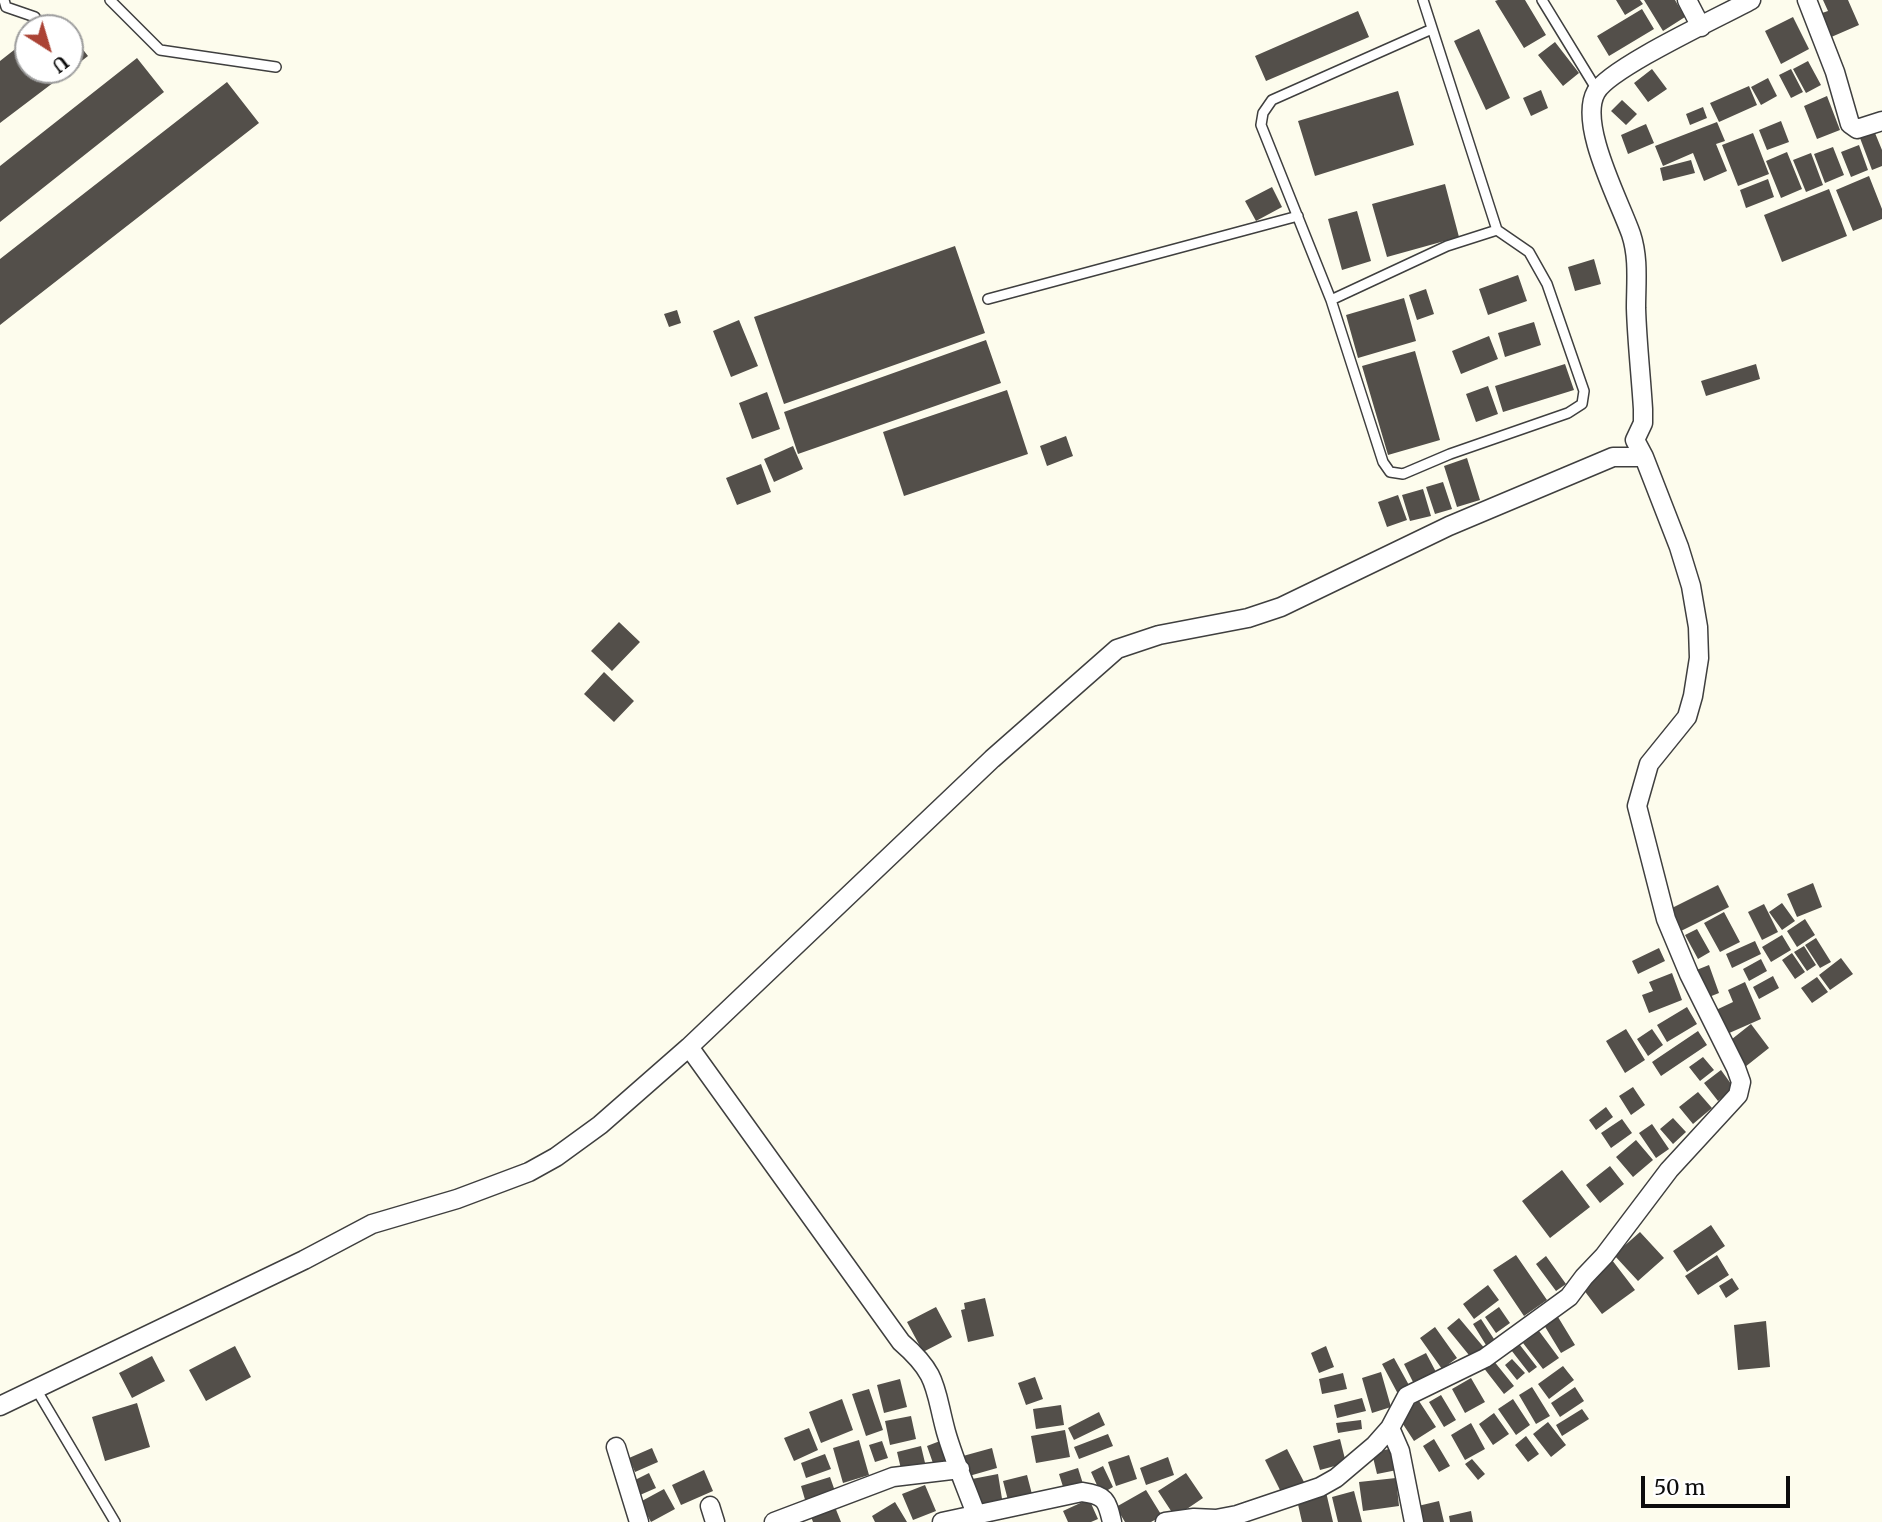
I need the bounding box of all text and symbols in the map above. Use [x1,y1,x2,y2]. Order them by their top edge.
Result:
north arrow [14,14,84,84]
text: U [48,50,73,78]
scale bar [1644,1462,1793,1506]
text: 50 m [1654,1474,1705,1501]

